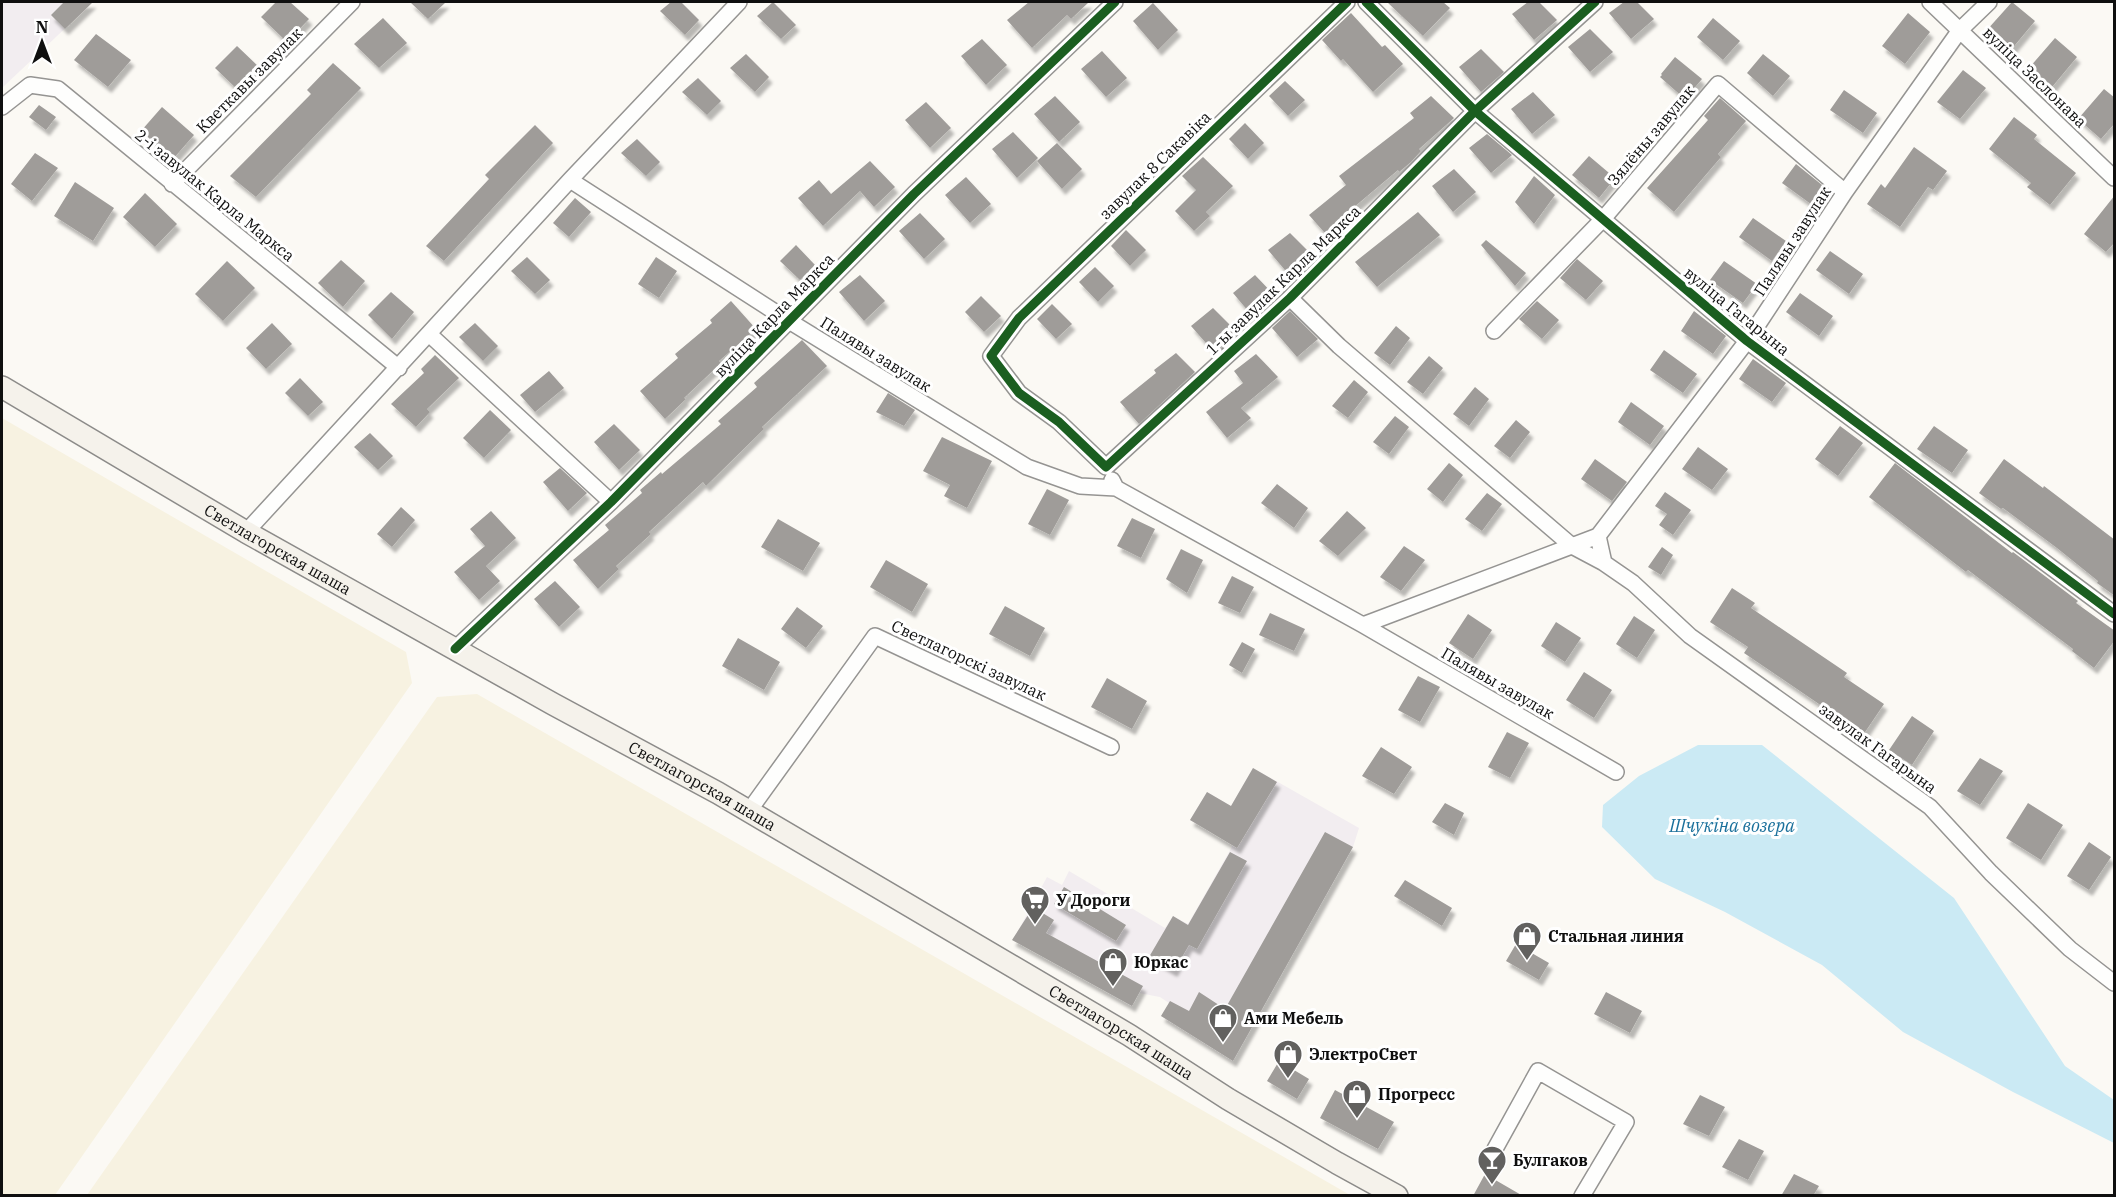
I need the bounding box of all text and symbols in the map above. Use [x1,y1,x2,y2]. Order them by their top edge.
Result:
north arrow [12,12,72,72]
text: N [36,17,48,37]
street label: Кветкавы завулак [192,22,307,137]
street label: вуліца Заслонава [1979,22,2091,132]
street label: Зялёны завулак [1603,80,1699,189]
street label: завулак 8 Сакавіка [1095,107,1215,223]
street label: 2-і завулак Карла Маркса [131,124,299,266]
street label: Палявы завулак [1749,182,1835,300]
street label: 1-ы завулак Карла Маркса [1201,201,1365,359]
street label: вуліца Карла Маркса [710,249,838,381]
street label: вуліца Гагарына [1680,262,1794,360]
street label: Палявы завулак [817,312,936,397]
street label: Светлагорская шаша [201,500,355,599]
street label: Светлагорскі завулак [888,615,1050,705]
street label: Палявы завулак [1438,643,1559,724]
street label: завулак Гагарына [1815,699,1941,797]
street label: Светлагорская шаша [625,737,780,835]
water label: Шчукіна возера [1668,814,1795,837]
supermarket icon: У Дороги [1019,884,1051,926]
place label: У Дороги [1056,890,1131,910]
shop icon: Стальная линия [1511,920,1543,962]
place label: Стальная линия [1548,926,1684,946]
shop icon: Юркас [1097,946,1129,988]
place label: Юркас [1134,952,1189,972]
street label: Светлагорская шаша [1045,980,1197,1084]
shop icon: Ами Мебель [1207,1002,1239,1044]
place label: Ами Мебель [1244,1008,1343,1028]
shop icon: ЭлектроСвет [1272,1038,1304,1080]
place label: ЭлектроСвет [1309,1044,1418,1064]
shop icon: Прогресс [1341,1078,1373,1120]
place label: Прогресс [1378,1084,1456,1104]
bar icon: Булгаков [1476,1144,1508,1186]
place label: Булгаков [1513,1150,1588,1170]

